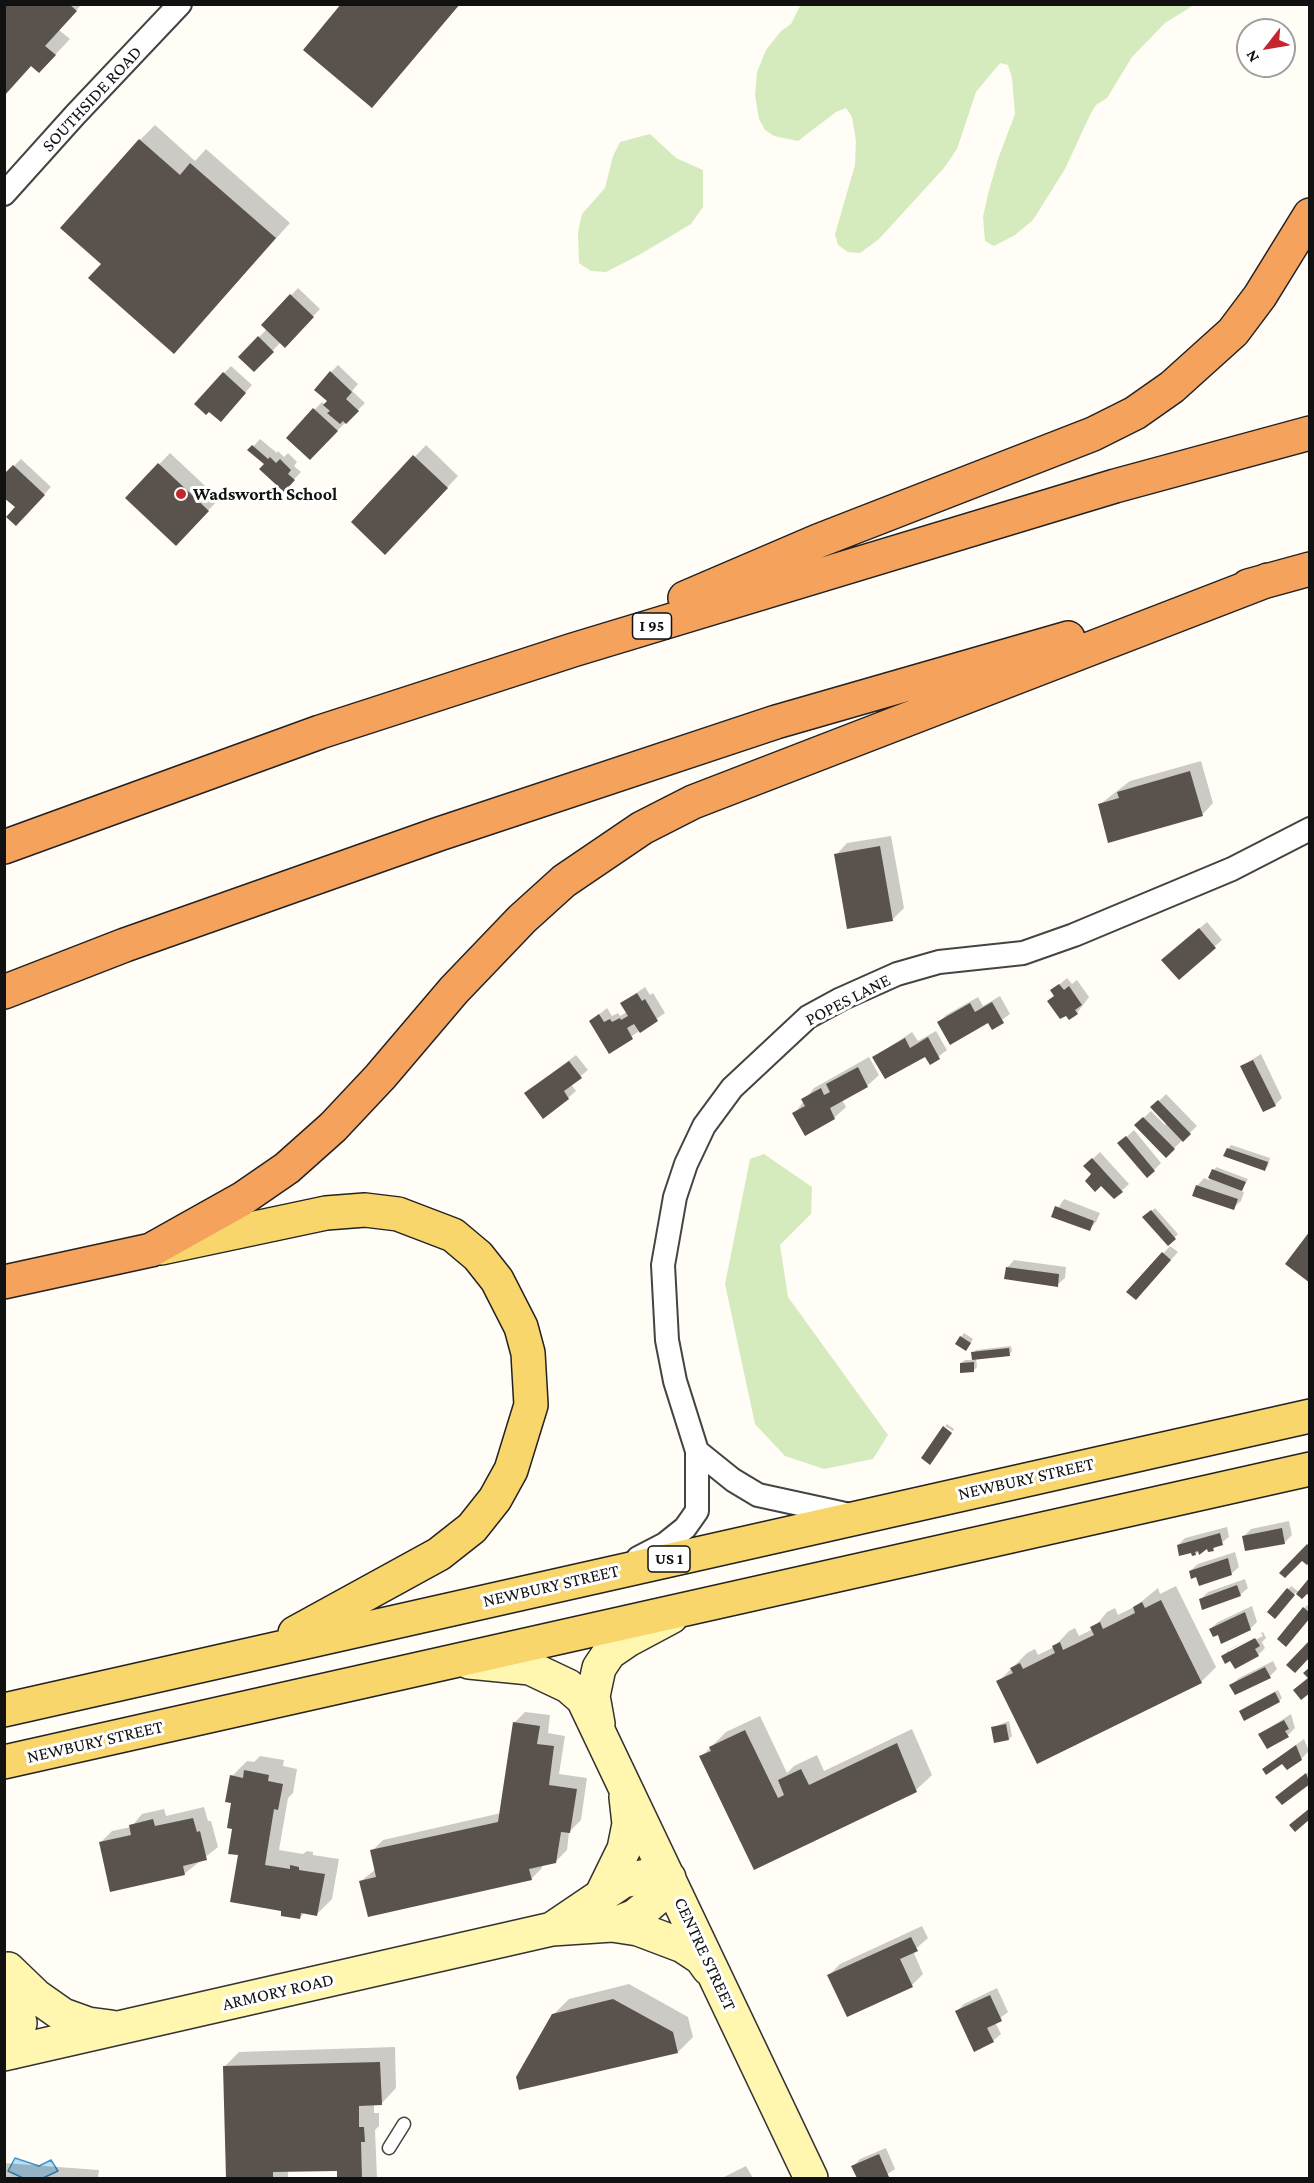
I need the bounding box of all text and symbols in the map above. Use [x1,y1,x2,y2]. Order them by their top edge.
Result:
north arrow [1236,18,1296,78]
street label: SOUTHSIDE ROAD [37,42,147,156]
text: N [1242,47,1262,66]
place label: Wadsworth School [193,483,337,505]
marker: Wadsworth School [174,487,188,501]
road number: I 95 [632,613,672,639]
street label: POPES LANE [802,969,894,1031]
street label: NEWBURY STREET [956,1453,1096,1505]
road number: US 1 [648,1546,690,1572]
street label: NEWBURY STREET [481,1560,621,1612]
street label: NEWBURY STREET [25,1716,165,1768]
street label: CENTRE STREET [669,1894,741,2014]
street label: ARMORY ROAD [220,1969,336,2015]

